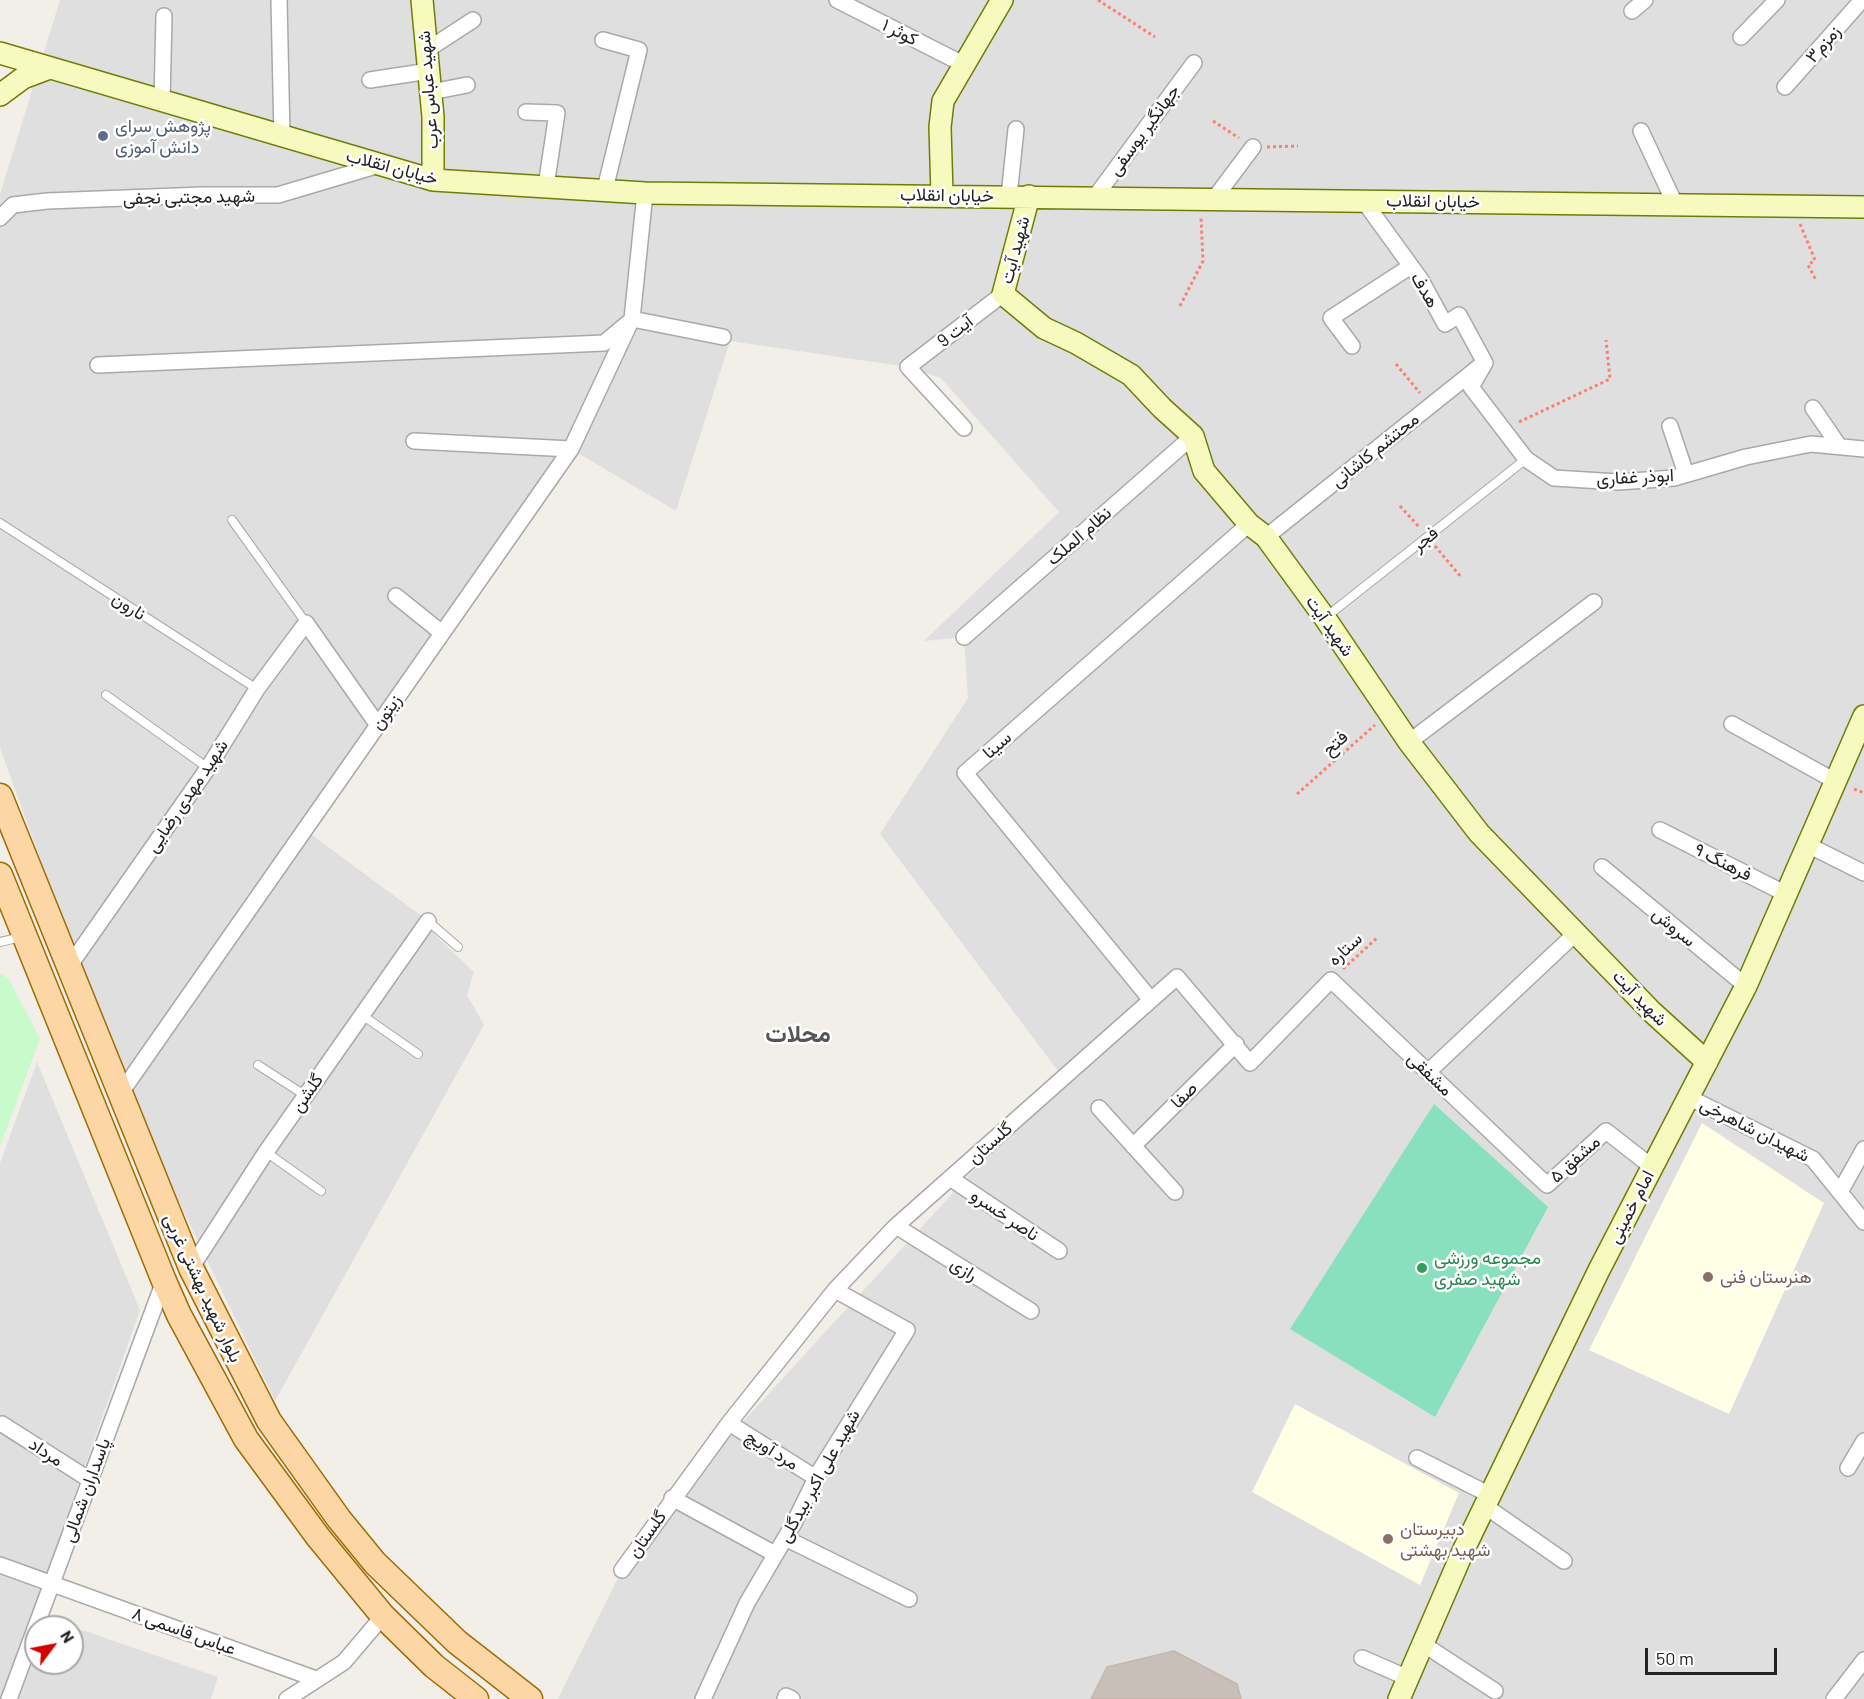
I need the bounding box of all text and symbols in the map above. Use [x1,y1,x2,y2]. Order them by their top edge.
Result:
street label: کوثر ۱ [878,14,922,50]
street label: زمزم۳ [1801,21,1845,67]
street label: شهید عباس عرب [413,30,443,150]
street label: جهانگیر یوسفی [1104,80,1184,180]
place label: پژوهش سرای دانش آموزی [115,115,211,158]
marker: پژوهش سرای دانش آموزی [96,129,110,143]
street label: خیابان انقلاب [344,144,440,190]
street label: خیابان انقلاب [900,183,994,207]
street label: شهید مجتبی نجفی [123,185,255,209]
street label: خیابان انقلاب [1386,189,1480,213]
street label: شهید آیت [996,214,1034,286]
street label: هدف [1406,268,1444,312]
street label: آیت 9 [933,310,977,352]
street label: محتشم کاشانی [1327,408,1423,492]
street label: ابوذر غفاری [1596,464,1674,490]
street label: نظام الملک [1042,502,1116,570]
street label: فجر [1408,522,1442,556]
street label: نارون [108,587,150,625]
street label: شهید آیت [1301,591,1359,661]
street label: زیتون [366,690,406,734]
street label: فتح [1318,726,1352,760]
street label: سینا [978,727,1016,763]
street label: شهید مهدی رضایی [141,735,233,857]
street label: فرهنگ ۹ [1691,838,1755,886]
street label: سروش [1648,903,1700,951]
street label: ستاره [1323,928,1367,970]
street label: شهید آیت [1608,966,1672,1030]
district label: محلات [765,1020,831,1048]
street label: مشفقی [1403,1047,1457,1101]
street label: گلشن [286,1070,328,1116]
street label: صفا [1166,1077,1202,1113]
street label: شهیدان شاهرخی [1697,1093,1813,1167]
street label: گلستان [963,1117,1017,1169]
street label: مشفق ۵ [1545,1131,1605,1187]
street label: امام خمینی [1603,1167,1659,1247]
street label: ناصر خسرو [967,1184,1043,1246]
street label: بلوار شهید بهشتی غربی [159,1210,247,1366]
place label: مجموعه ورزشی شهید صفری [1434,1247,1541,1290]
street label: رازی [946,1252,982,1286]
marker: مجموعه ورزشی شهید صفری [1415,1261,1429,1275]
place label: هنرستان فنی [1720,1266,1812,1288]
marker: هنرستان فنی [1701,1270,1715,1284]
street label: شهید علی اکبر بیدگلی [773,1406,865,1546]
street label: مرد آویچ [741,1425,803,1475]
street label: مرداد [25,1433,67,1471]
street label: پاسداران شمالی [57,1435,115,1545]
street label: گلستان [623,1506,671,1562]
place label: دبیرستان شهید بهشتی [1400,1518,1490,1561]
marker: دبیرستان شهید بهشتی [1381,1532,1395,1546]
street label: عباس قاسمی ۸ [129,1602,239,1660]
north arrow [24,1615,84,1675]
text: N [57,1627,79,1646]
scale bar [1648,1636,1780,1674]
text: 50 m [1656,1647,1694,1669]

